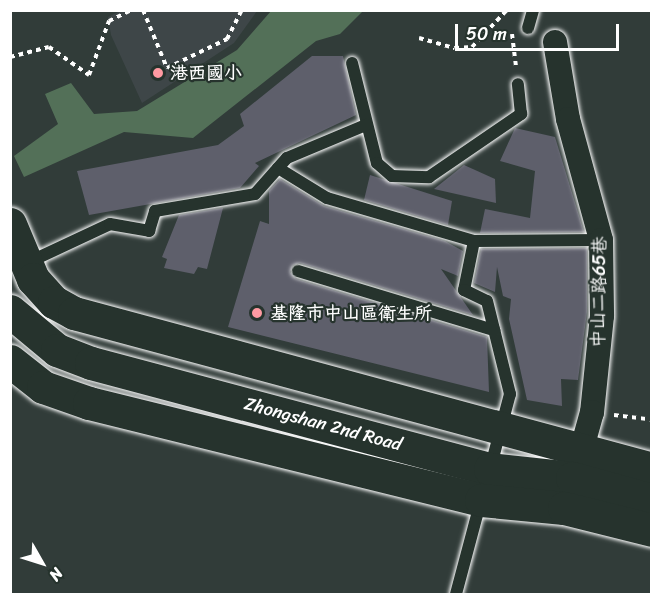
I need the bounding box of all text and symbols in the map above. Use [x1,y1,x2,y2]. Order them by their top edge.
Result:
scale bar [458,12,622,50]
text: 50 m [466,18,507,50]
place label: 港西國小 [170,62,242,84]
marker: 港西國小 [151,66,165,80]
street label: 中山二路65巷 [587,236,611,348]
place label: 基隆市中山區衛生所 [270,302,432,324]
marker: 基隆市中山區衛生所 [248,304,266,322]
street label: Zhongshan 2nd Road [242,393,404,455]
north arrow [12,533,72,593]
text: N [42,561,71,588]

